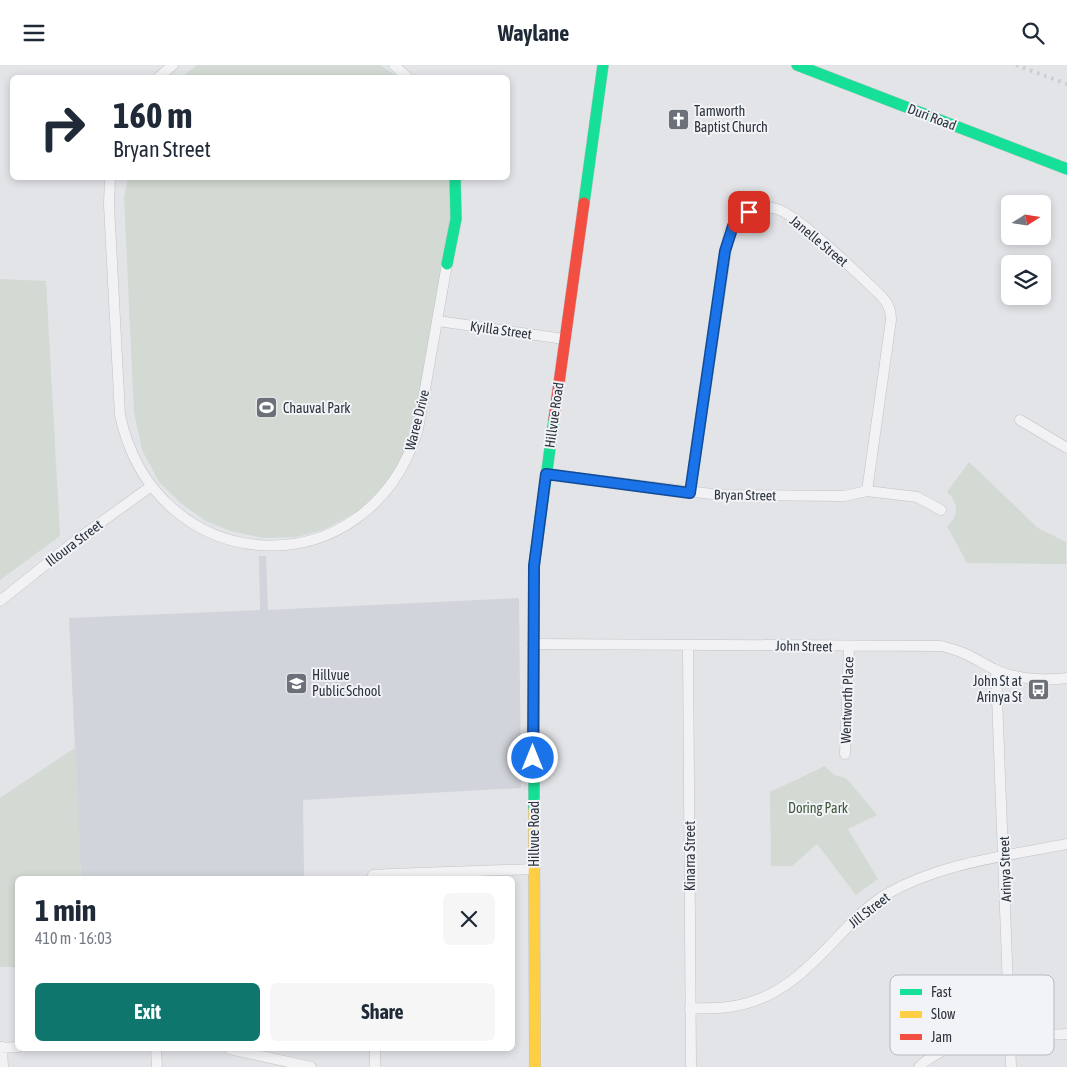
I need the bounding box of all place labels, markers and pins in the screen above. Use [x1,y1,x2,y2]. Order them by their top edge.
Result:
place label: Tamworth Baptist Church [694,103,768,135]
church icon: Tamworth Baptist Church [666,107,690,131]
pin [728,191,770,233]
sports icon: Chauval Park [255,396,279,420]
place label: Chauval Park [283,400,351,416]
place label: Hillvue Public School [312,667,381,699]
school or university icon: Hillvue Public School [284,671,308,695]
place label: John St at Arinya St [973,673,1022,705]
bus stop icon: John St at Arinya St [1026,677,1050,701]

